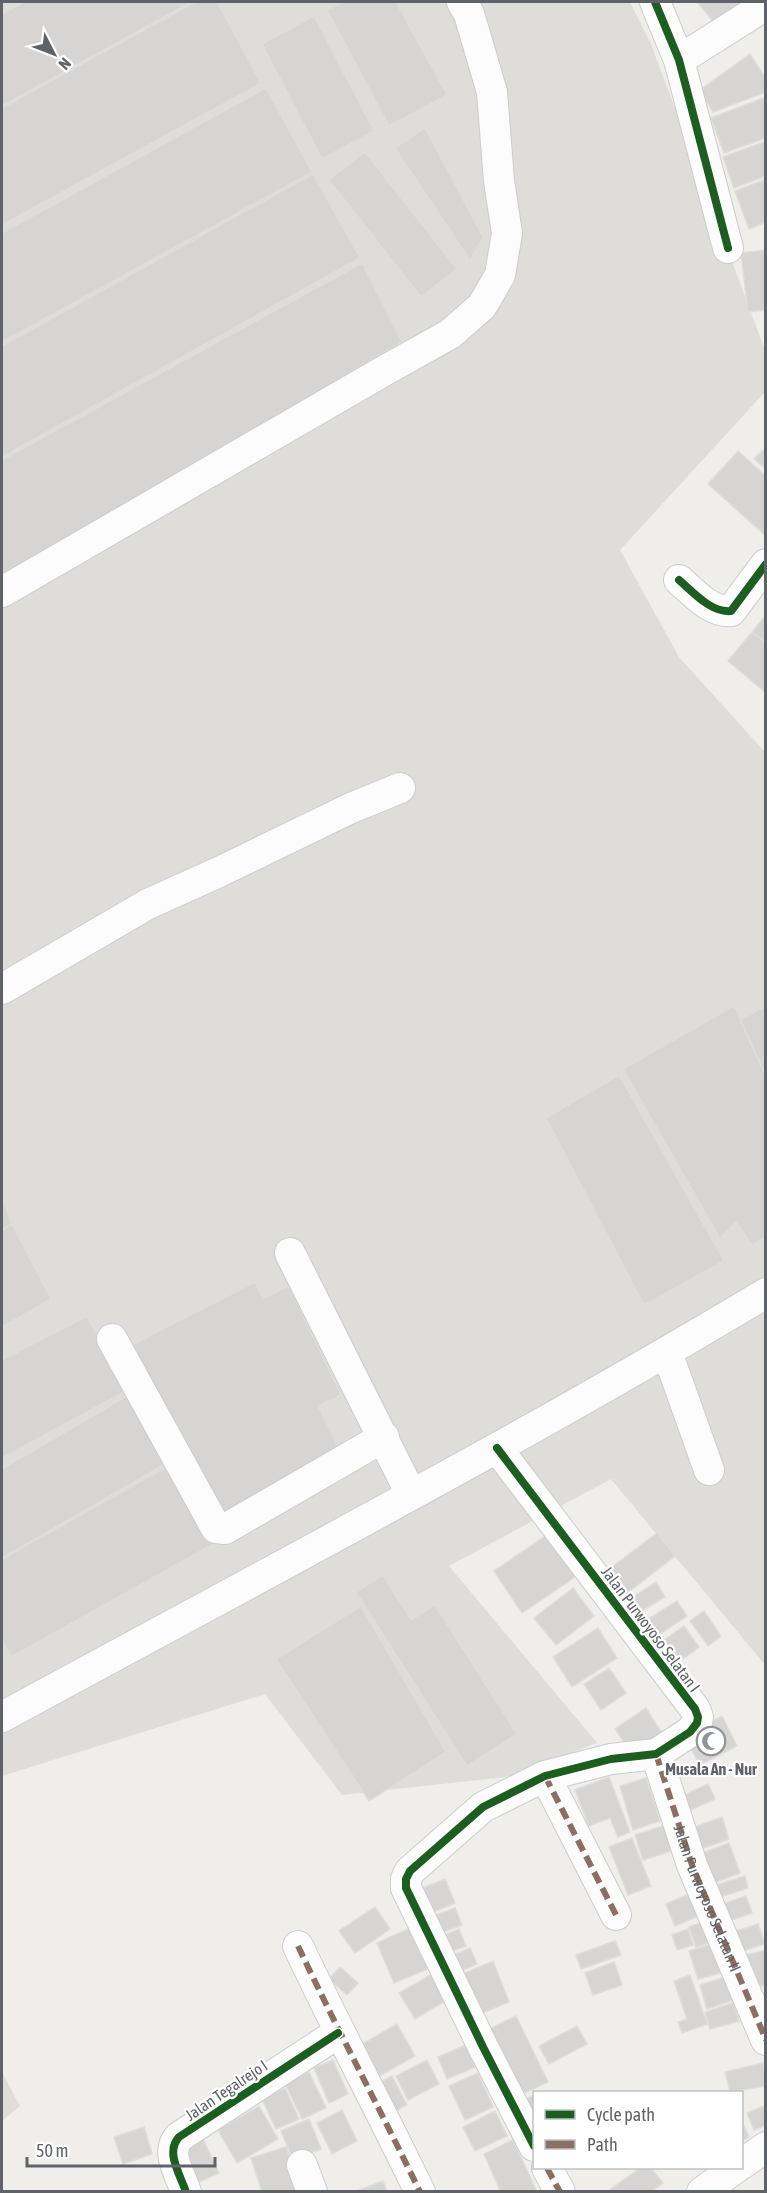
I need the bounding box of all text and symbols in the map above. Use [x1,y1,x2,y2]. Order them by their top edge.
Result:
north arrow [24,24,84,84]
text: N [55,55,75,74]
street label: Jalan Purwoyoso Selatan I [597,1563,704,1696]
mosque icon: Musala An - Nur [695,1725,727,1757]
place label: Musala An - Nur [665,1760,757,1778]
street label: Jalan Purwoyoso Selatan II [670,1822,745,1974]
street label: Jalan Tegalrejo I [181,2056,271,2125]
legend [533,2091,743,2169]
text: Cycle path [587,2104,655,2125]
scale bar [27,2130,214,2168]
text: Path [587,2134,618,2155]
text: 50 m [36,2140,68,2161]

